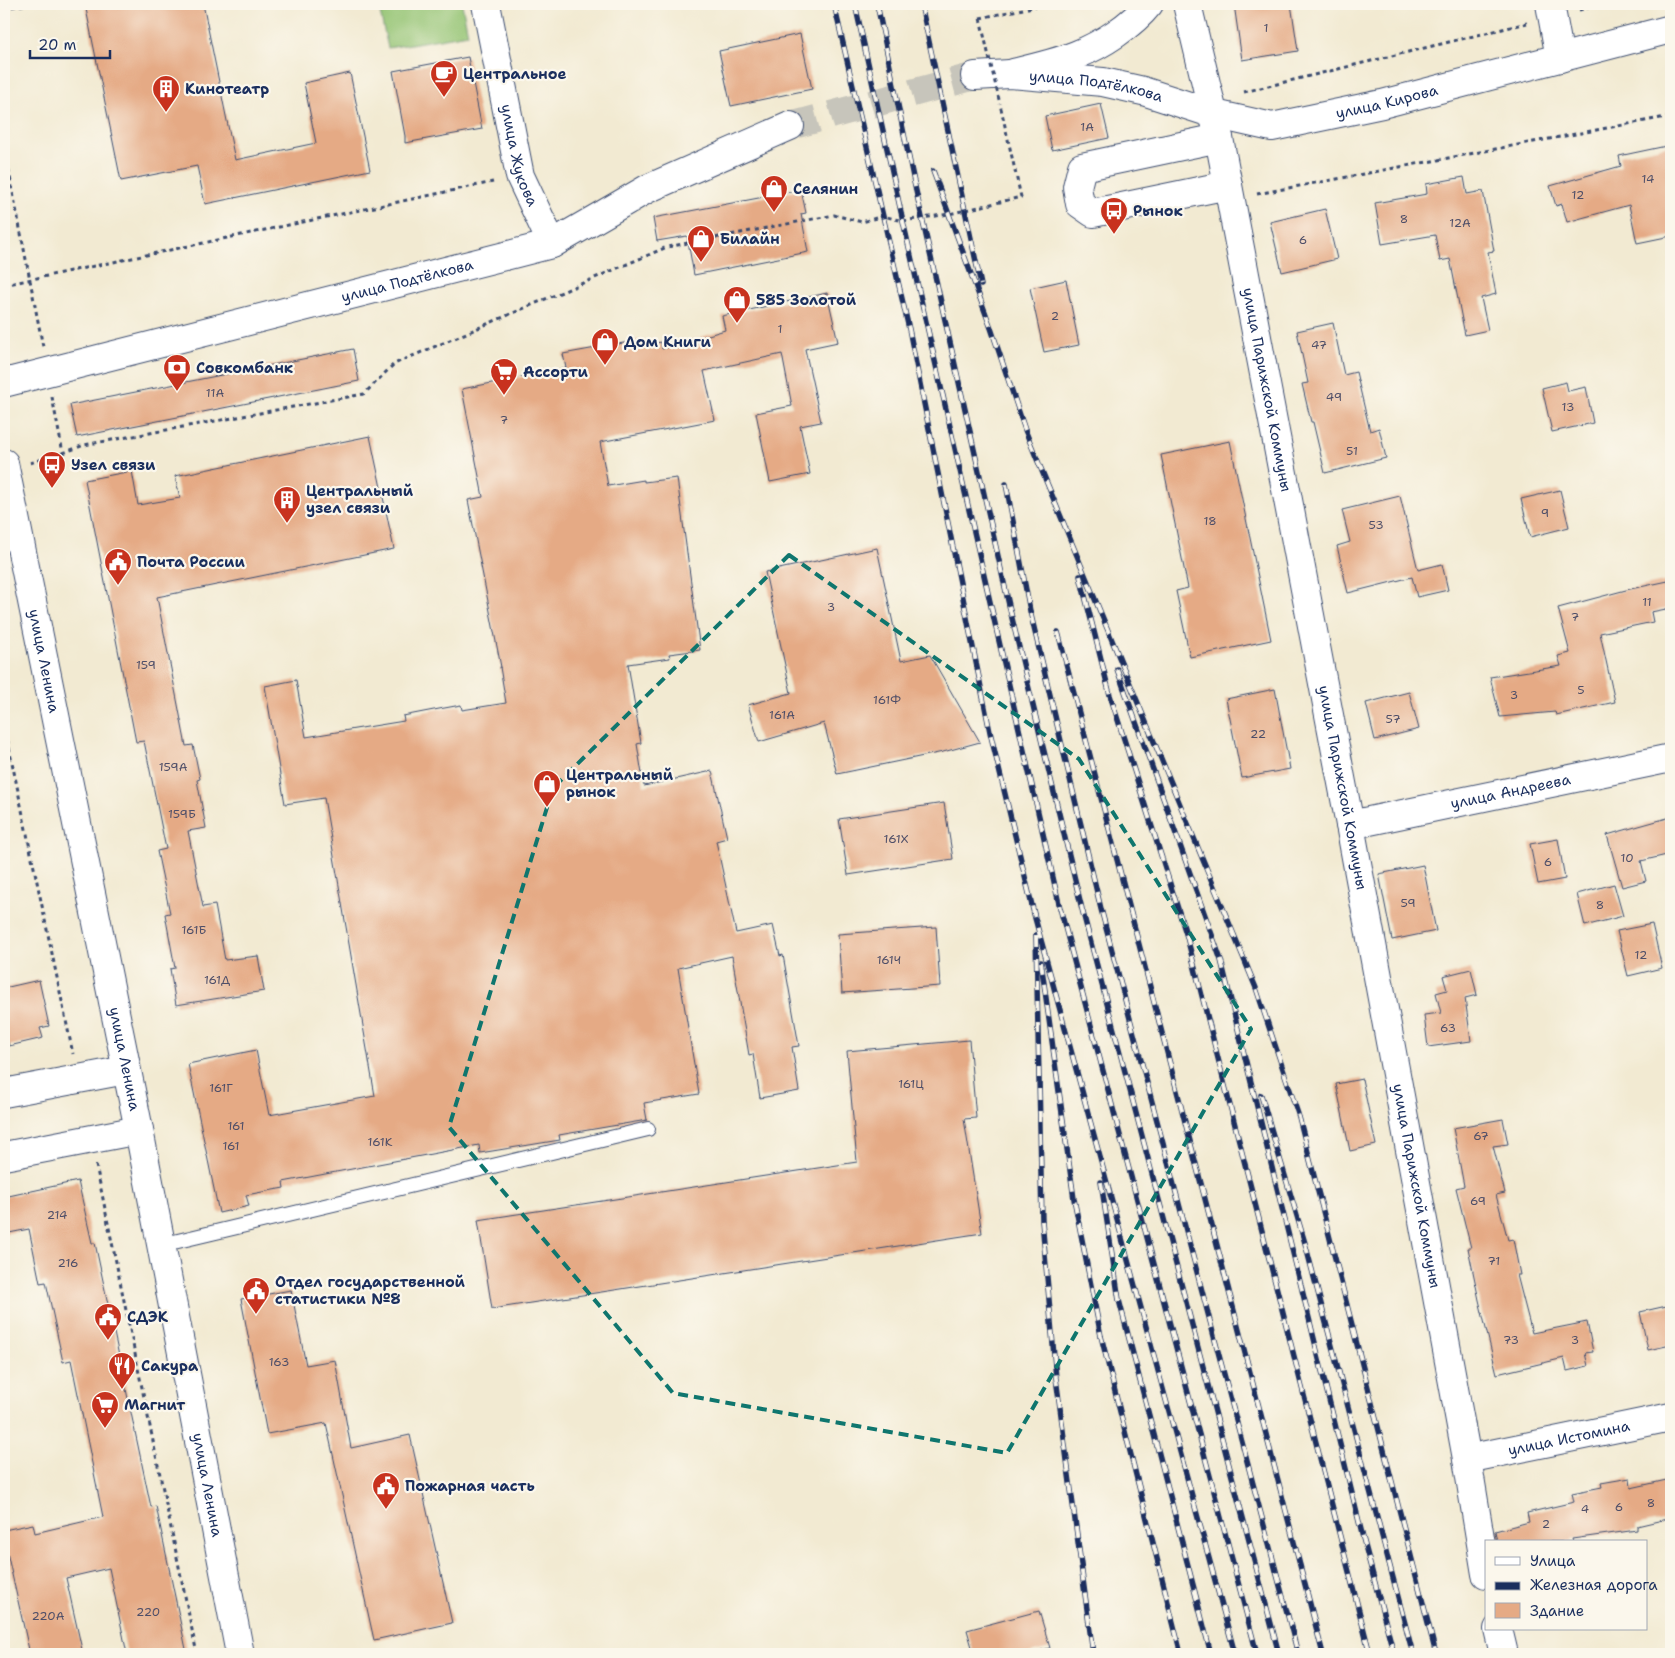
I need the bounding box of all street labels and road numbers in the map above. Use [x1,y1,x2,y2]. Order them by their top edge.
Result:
street label: улица Подтёлкова [1028,66,1166,107]
street label: улица Кирова [1334,80,1441,123]
street label: улица Жукова [496,102,543,210]
street label: улица Подтёлкова [339,254,476,307]
street label: улица Парижской Коммуны [1238,286,1296,493]
street label: улица Ленина [24,607,64,715]
street label: улица Парижской Коммуны [1314,684,1372,891]
street label: улица Андреева [1449,769,1573,814]
street label: улица Ленина [104,1005,145,1113]
street label: улица Парижской Коммуны [1388,1082,1445,1290]
street label: улица Истомина [1506,1416,1632,1460]
street label: улица Ленина [188,1431,227,1539]

